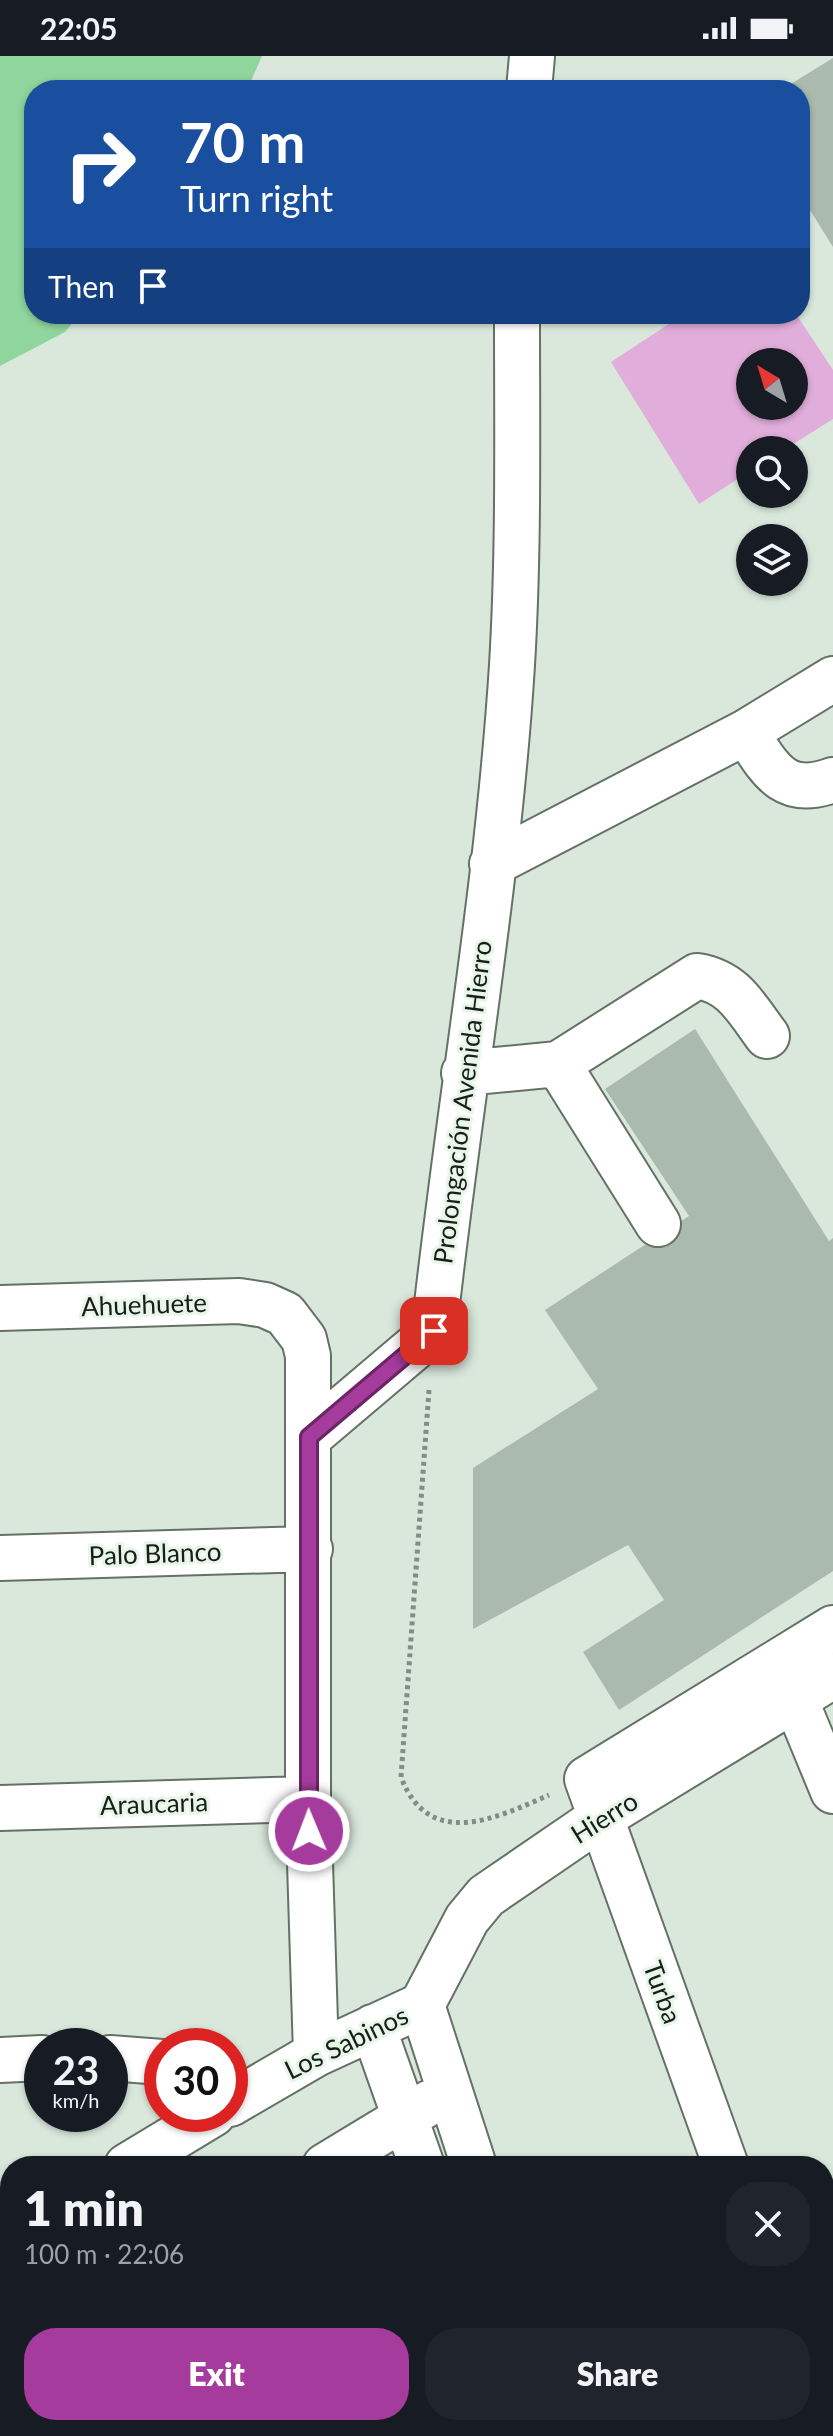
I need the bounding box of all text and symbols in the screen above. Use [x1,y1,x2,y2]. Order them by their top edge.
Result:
text: 22:05 [40,10,117,46]
text: 70 m [180,108,305,175]
icon: right [48,112,152,216]
text: Turn right [180,176,333,220]
icon: arrive [131,264,175,308]
text: Then [48,268,115,304]
north arrow [736,348,808,420]
map controls [736,348,808,596]
button: search [736,436,808,508]
button: layers [736,524,808,596]
street label: Prolongación Avenida Hierro [426,938,498,1266]
street label: Ahuehuete [81,1286,207,1322]
pin [400,1297,468,1365]
icon: arrive [412,1309,456,1353]
street label: Palo Blanco [88,1535,222,1571]
street label: Hierro [565,1784,643,1850]
street label: Araucaria [99,1785,209,1821]
position arrow [267,1789,351,1873]
street label: Turba [637,1956,689,2028]
street label: Los Sabinos [279,1998,413,2086]
speed limit sign: 30 [144,2028,248,2132]
text: 23 [53,2046,99,2094]
text: km/h [53,2088,99,2112]
text: 1 min [24,2179,144,2236]
button: close [726,2182,810,2266]
text: 100 m · 22:06 [24,2238,184,2270]
button: Exit [24,2328,409,2420]
button: Share [425,2328,810,2420]

